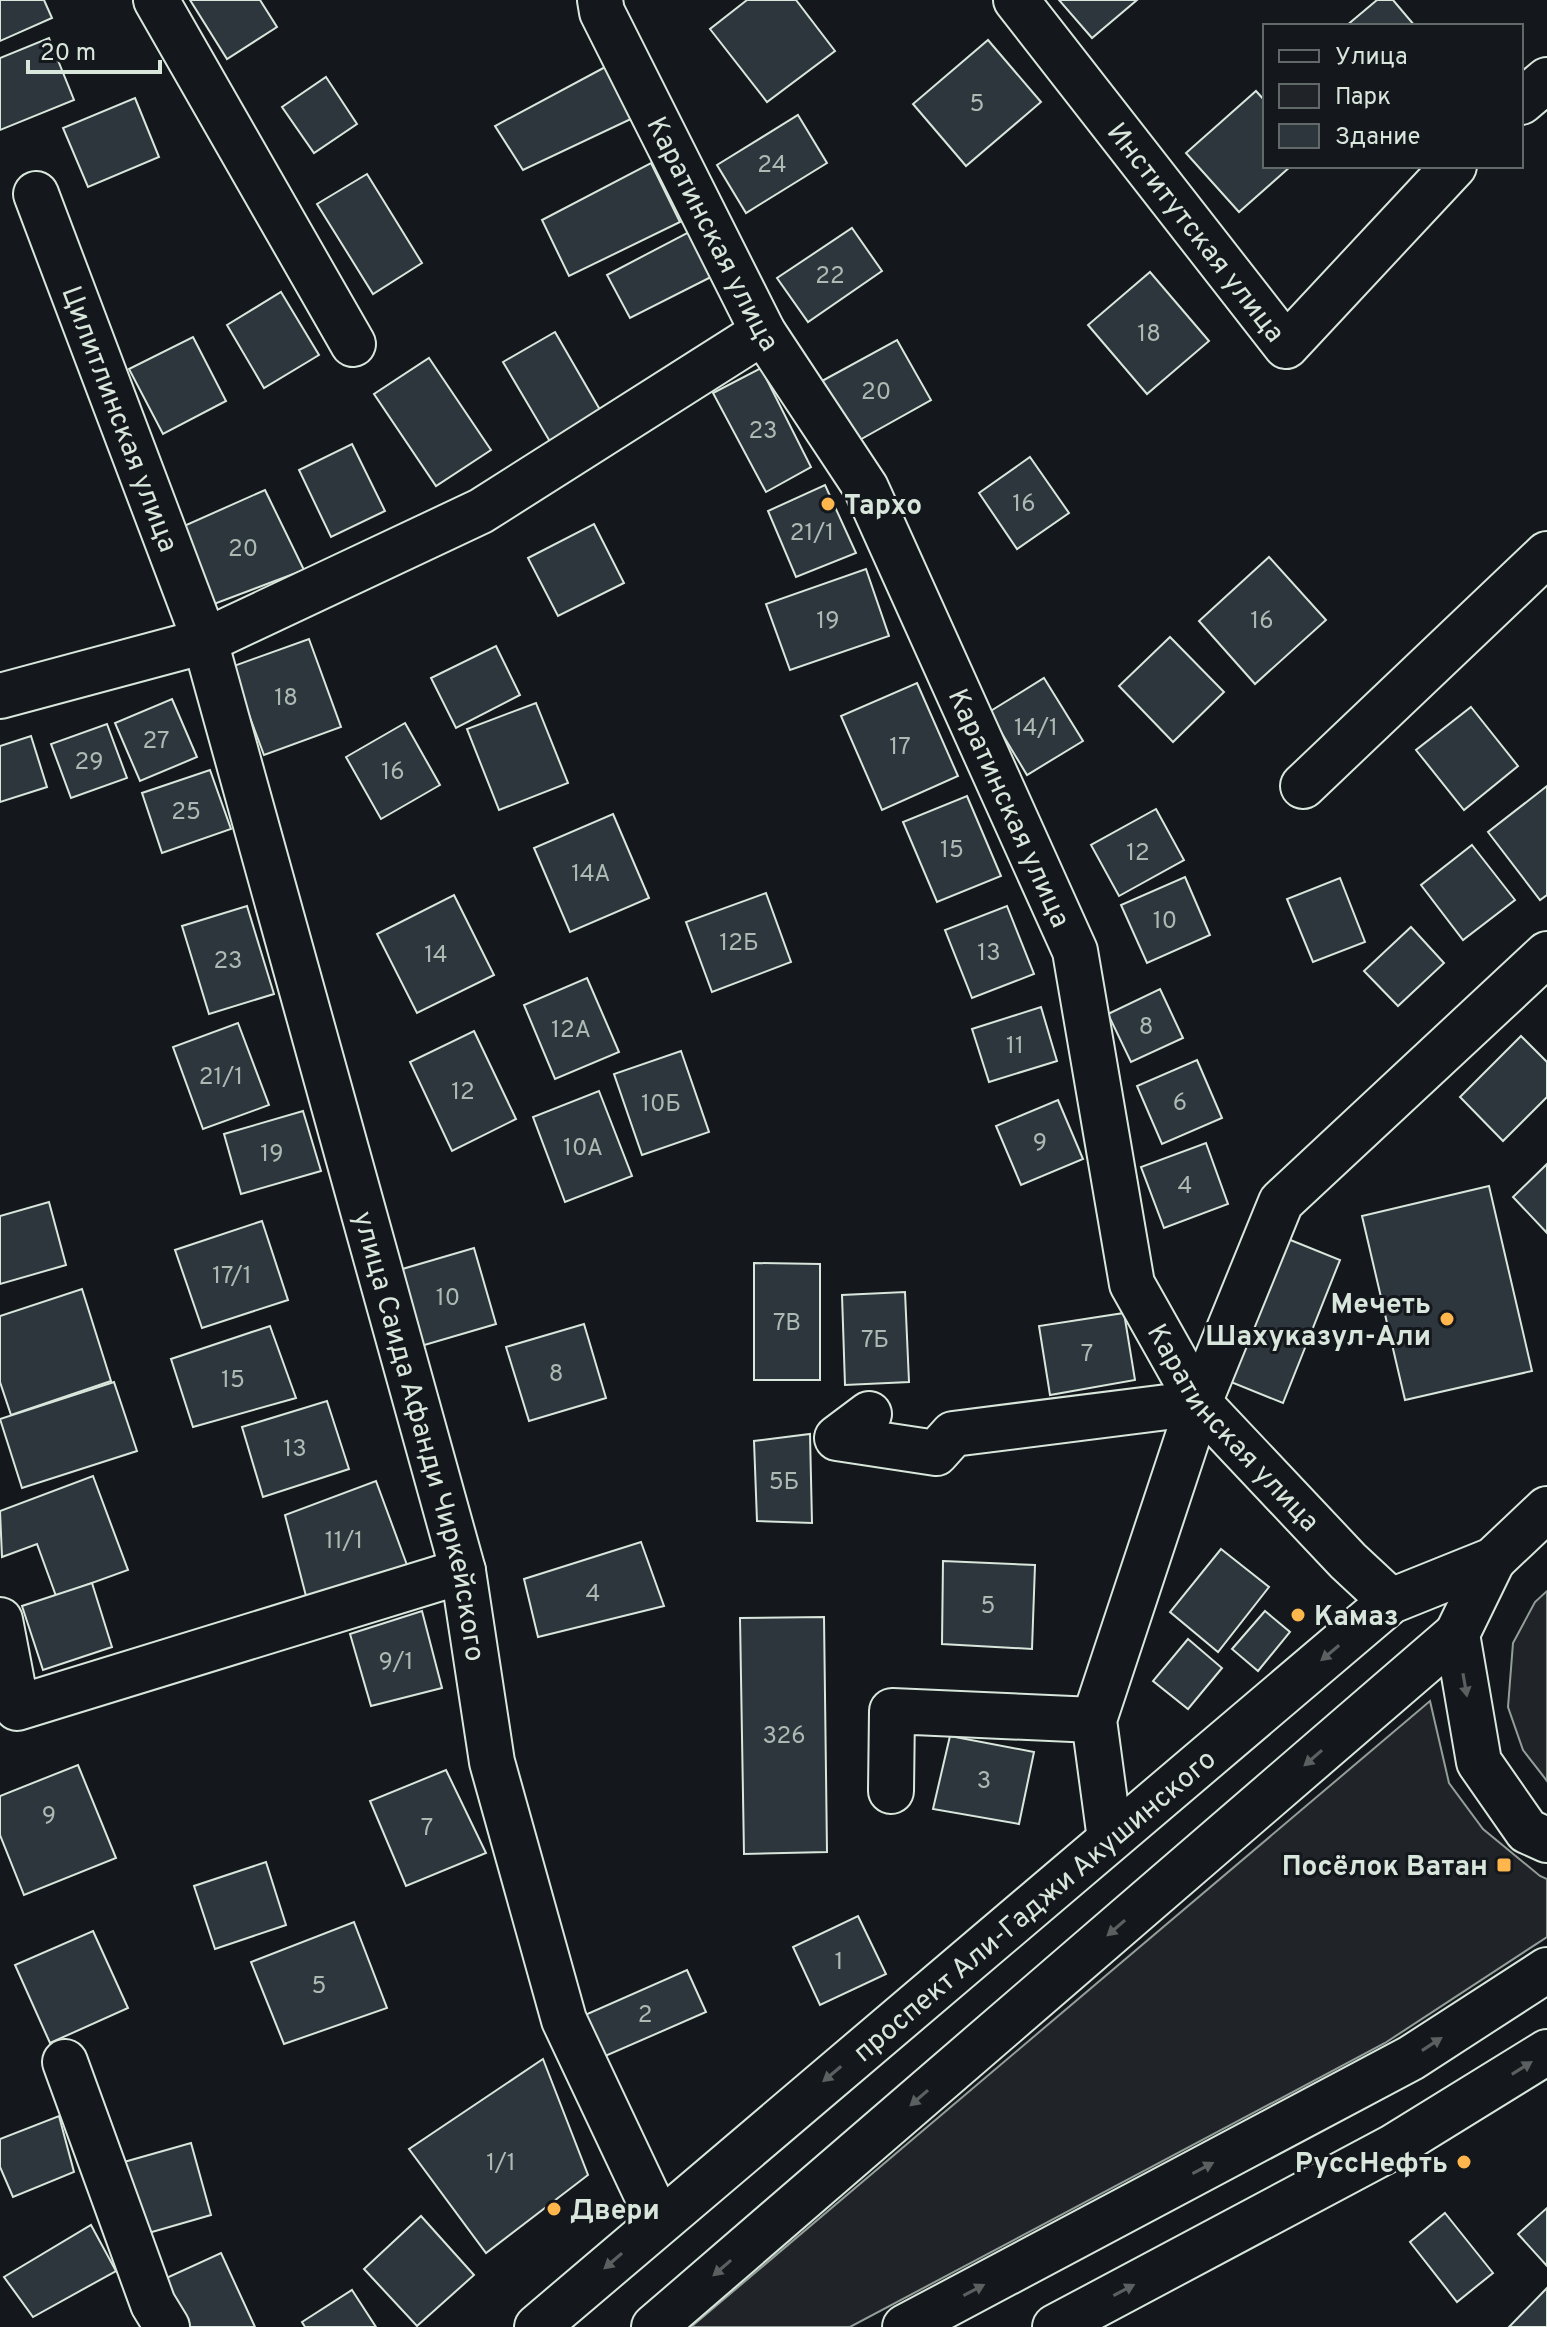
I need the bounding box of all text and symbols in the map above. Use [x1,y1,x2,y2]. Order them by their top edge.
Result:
scale bar [28,24,160,74]
legend [1263,24,1523,168]
text: 20 m [40,39,96,69]
text: Улица [1335,43,1408,73]
text: Парк [1335,83,1391,113]
house number: 5 [970,90,984,120]
street label: Каратинская улица [637,111,786,359]
street label: Институтская улица [1097,116,1292,351]
text: Здание [1335,123,1421,153]
house number: 24 [757,151,787,181]
house number: 22 [815,262,845,292]
street label: Цилитлинская улица [51,281,185,558]
house number: 18 [1137,320,1161,350]
house number: 20 [861,378,891,408]
house number: 23 [748,417,778,447]
place label: Тархо [844,489,922,525]
house number: 16 [1012,490,1036,520]
marker: Тархо [819,495,837,513]
house number: 21/1 [790,519,834,549]
house number: 20 [228,535,258,565]
house number: 19 [816,607,840,637]
house number: 16 [1250,607,1274,637]
house number: 18 [274,684,298,714]
street label: Каратинская улица [938,684,1077,934]
house number: 14/1 [1014,714,1058,744]
house number: 27 [143,727,169,757]
house number: 17 [889,733,911,763]
house number: 29 [74,748,104,778]
house number: 16 [381,758,405,788]
house number: 25 [171,798,201,828]
house number: 15 [940,836,964,866]
house number: 12 [1126,839,1150,869]
house number: 14А [571,860,611,890]
house number: 10 [1153,907,1177,937]
house number: 12Б [719,929,759,959]
house number: 13 [977,939,1001,969]
house number: 14 [424,941,448,971]
house number: 23 [213,947,243,977]
house number: 8 [1139,1013,1153,1043]
house number: 12А [551,1016,591,1046]
house number: 11 [1006,1032,1024,1062]
house number: 21/1 [199,1063,243,1093]
house number: 12 [451,1078,475,1108]
house number: 6 [1173,1089,1187,1119]
house number: 10Б [641,1090,681,1120]
house number: 9 [1033,1129,1047,1159]
house number: 10А [563,1134,603,1164]
house number: 19 [260,1140,284,1170]
house number: 4 [1178,1172,1192,1202]
street label: улица Саида Афанди Чиркейского [343,1208,491,1664]
house number: 17/1 [212,1262,252,1292]
house number: 10 [436,1284,460,1314]
place label: Мечеть Шахуказул-Али [1205,1288,1431,1356]
house number: 7В [773,1309,801,1339]
marker: Мечеть Шахуказул-Али [1438,1310,1456,1328]
street label: Каратинская улица [1137,1318,1326,1541]
house number: 7Б [861,1326,889,1356]
house number: 7 [1081,1340,1093,1370]
house number: 8 [549,1360,563,1390]
house number: 15 [221,1366,245,1396]
house number: 13 [283,1435,307,1465]
house number: 5Б [769,1468,799,1498]
house number: 11/1 [325,1527,363,1557]
house number: 4 [586,1580,600,1610]
house number: 5 [981,1592,995,1622]
place label: Камаз [1314,1600,1399,1636]
marker: Камаз [1289,1606,1307,1624]
one-way arrow [1321,1644,1341,1661]
house number: 9/1 [378,1648,414,1678]
one-way arrow [1460,1673,1472,1698]
house number: 326 [763,1722,805,1752]
street label: проспект Али-Гаджи Акушинского [847,1743,1225,2071]
one-way arrow [1303,1749,1322,1767]
house number: 3 [977,1767,991,1797]
house number: 9 [42,1802,56,1832]
house number: 7 [421,1814,433,1844]
place label: Посёлок Ватан [1282,1850,1488,1886]
marker: Посёлок Ватан [1495,1856,1513,1874]
one-way arrow [1106,1919,1126,1937]
house number: 1 [835,1948,843,1978]
house number: 5 [312,1972,326,2002]
house number: 2 [638,2001,652,2031]
one-way arrow [1421,2038,1443,2052]
one-way arrow [1511,2061,1533,2075]
one-way arrow [822,2065,842,2082]
one-way arrow [910,2089,930,2106]
place label: РуссНефть [1295,2147,1448,2183]
house number: 1/1 [486,2149,516,2179]
marker: РуссНефть [1455,2153,1473,2171]
one-way arrow [1192,2162,1215,2175]
place label: Двери [570,2194,660,2230]
marker: Двери [545,2200,563,2218]
one-way arrow [603,2252,623,2269]
one-way arrow [713,2259,733,2276]
one-way arrow [962,2284,985,2297]
one-way arrow [1113,2284,1135,2298]

